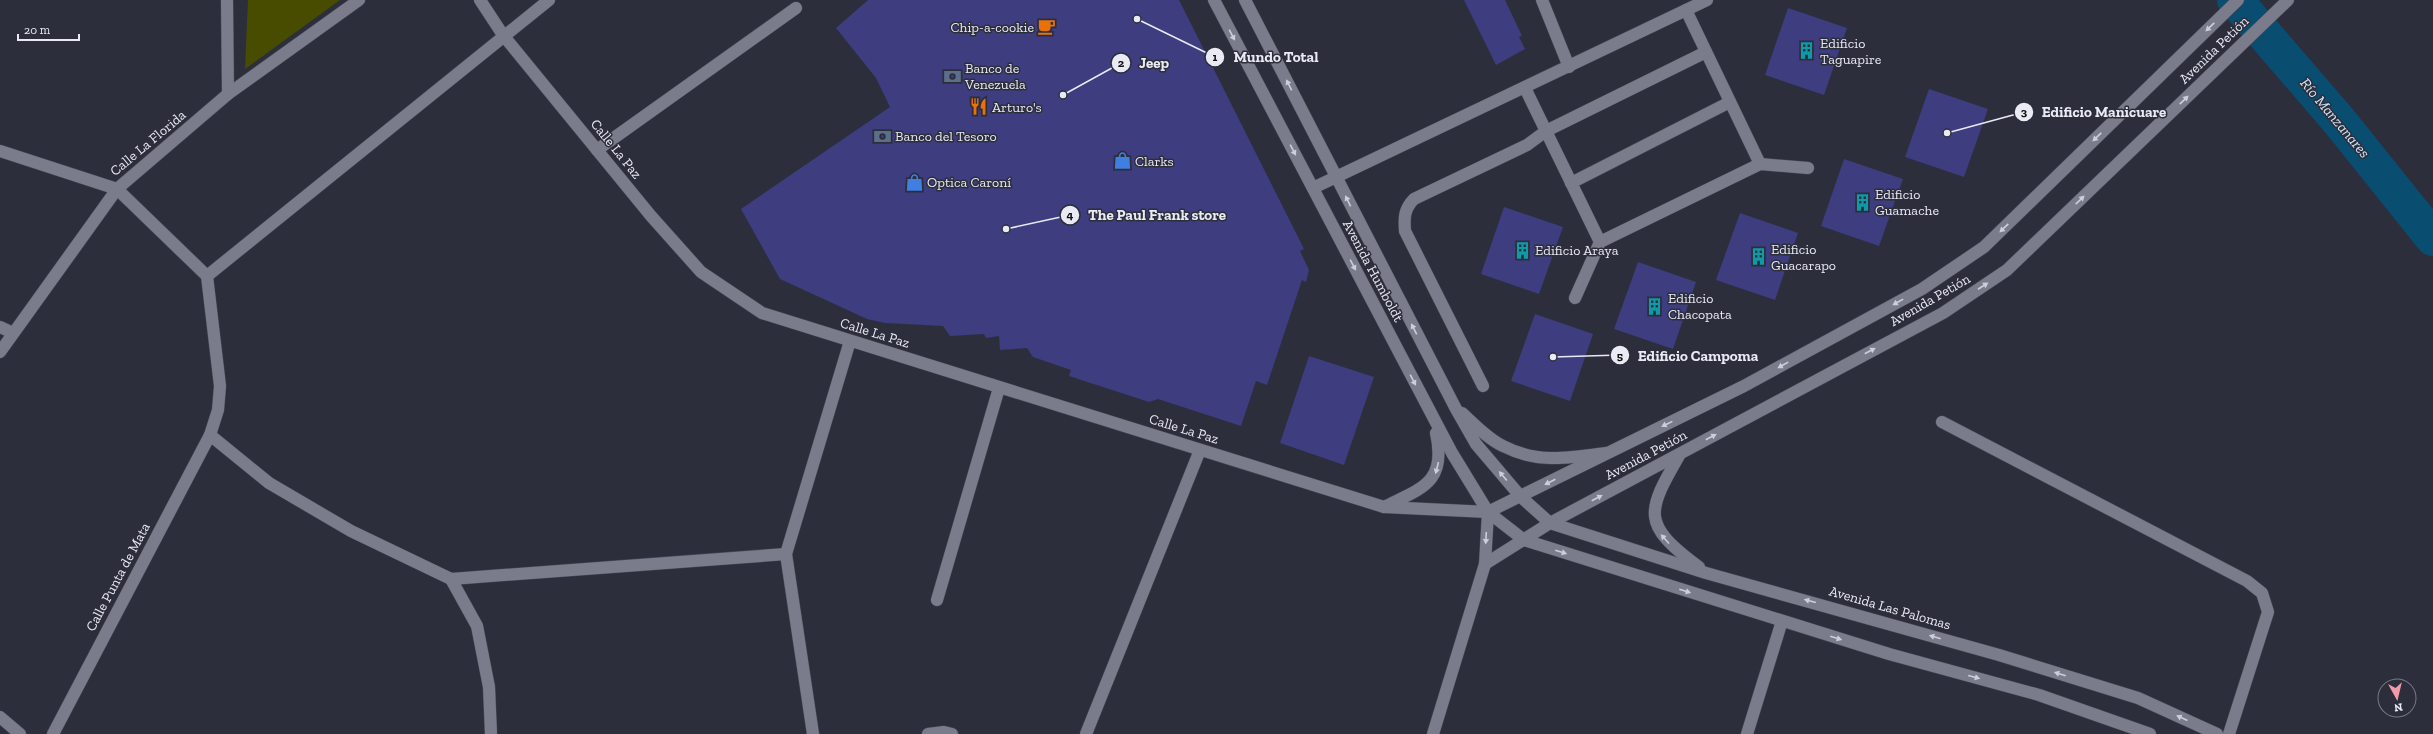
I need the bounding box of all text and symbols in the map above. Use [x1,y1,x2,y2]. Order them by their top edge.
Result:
street label: Avenida Petión [2176,13,2252,87]
scale bar [18,16,79,42]
cafe icon: Chip-a-cookie [1037,17,1057,37]
place label: Chip-a-cookie [951,19,1034,36]
one-way arrow [2205,22,2215,32]
text: 20 m [24,23,51,37]
one-way arrow [1229,29,1235,40]
place label: Edificio Taguapire [1820,35,1882,68]
building icon: Edificio Taguapire [1797,41,1817,61]
callout: Mundo Total [1205,43,1326,70]
text: Mundo Total [1234,48,1318,66]
callout: Jeep [1111,50,1177,77]
text: 1 [1213,50,1218,64]
text: Jeep [1139,54,1169,72]
text: 2 [1118,56,1125,70]
place label: Banco de Venezuela [964,60,1026,93]
bank icon: Banco de Venezuela [942,66,962,86]
water label: Río Manzanares [2296,74,2374,162]
one-way arrow [1286,80,1292,91]
one-way arrow [2179,96,2189,105]
restaurant icon: Arturo's [969,97,989,117]
callout: Edificio Manicuare [2014,98,2174,125]
place label: Arturo's [992,99,1042,116]
text: Edificio Manicuare [2042,103,2166,121]
text: 3 [2021,105,2028,119]
street label: Calle La Florida [107,106,189,180]
street label: Calle La Paz [587,116,646,183]
bank icon: Banco del Tesoro [872,126,892,146]
place label: Banco del Tesoro [895,128,997,145]
one-way arrow [2092,132,2102,142]
one-way arrow [1289,144,1296,156]
shop icon: Clarks [1112,151,1132,171]
place label: Clarks [1135,153,1174,170]
shop icon: Optica Caroní [904,172,924,192]
place label: Optica Caroní [927,174,1011,191]
place label: Edificio Guamache [1875,186,1939,219]
building icon: Edificio Guamache [1852,192,1872,212]
one-way arrow [1345,195,1351,207]
one-way arrow [2075,196,2085,205]
callout: The Paul Frank store [1060,201,1234,228]
text: The Paul Frank store [1088,206,1226,224]
text: 4 [1067,208,1074,222]
street label: Avenida Humboldt [1339,217,1407,326]
one-way arrow [1999,223,2009,233]
building icon: Edificio Araya [1512,240,1532,260]
place label: Edificio Guacarapo [1771,241,1836,274]
place label: Edificio Araya [1535,242,1619,259]
building icon: Edificio Guacarapo [1748,247,1768,267]
one-way arrow [1350,259,1356,271]
street label: Avenida Petión [1887,270,1973,330]
one-way arrow [1977,283,1989,290]
place label: Edificio Chacopata [1668,290,1732,323]
building icon: Edificio Chacopata [1645,296,1665,316]
one-way arrow [1892,299,1903,306]
street label: Calle La Paz [838,314,912,352]
one-way arrow [1411,323,1417,335]
callout: Edificio Campoma [1610,342,1767,369]
text: Edificio Campoma [1638,347,1759,365]
one-way arrow [1865,348,1876,355]
text: 5 [1617,349,1623,363]
one-way arrow [1777,362,1788,369]
one-way arrow [1410,374,1417,386]
street label: Calle La Paz [1147,410,1221,448]
one-way arrow [1661,421,1672,427]
street label: Avenida Petión [1602,426,1690,484]
one-way arrow [1705,433,1717,440]
one-way arrow [1434,462,1440,474]
one-way arrow [1499,470,1508,481]
one-way arrow [1544,478,1556,485]
one-way arrow [1591,495,1603,501]
street label: Calle Punta de Mata [82,520,154,634]
one-way arrow [1483,532,1490,544]
one-way arrow [1661,534,1670,544]
one-way arrow [1555,549,1567,555]
street label: Avenida Las Palomas [1827,582,1953,634]
one-way arrow [1679,588,1691,594]
one-way arrow [1804,598,1816,604]
one-way arrow [1929,634,1941,640]
one-way arrow [1830,635,1842,641]
one-way arrow [2054,671,2066,677]
one-way arrow [1969,674,1981,680]
north arrow [2377,678,2417,718]
text: N [2393,700,2403,715]
one-way arrow [2176,715,2188,721]

